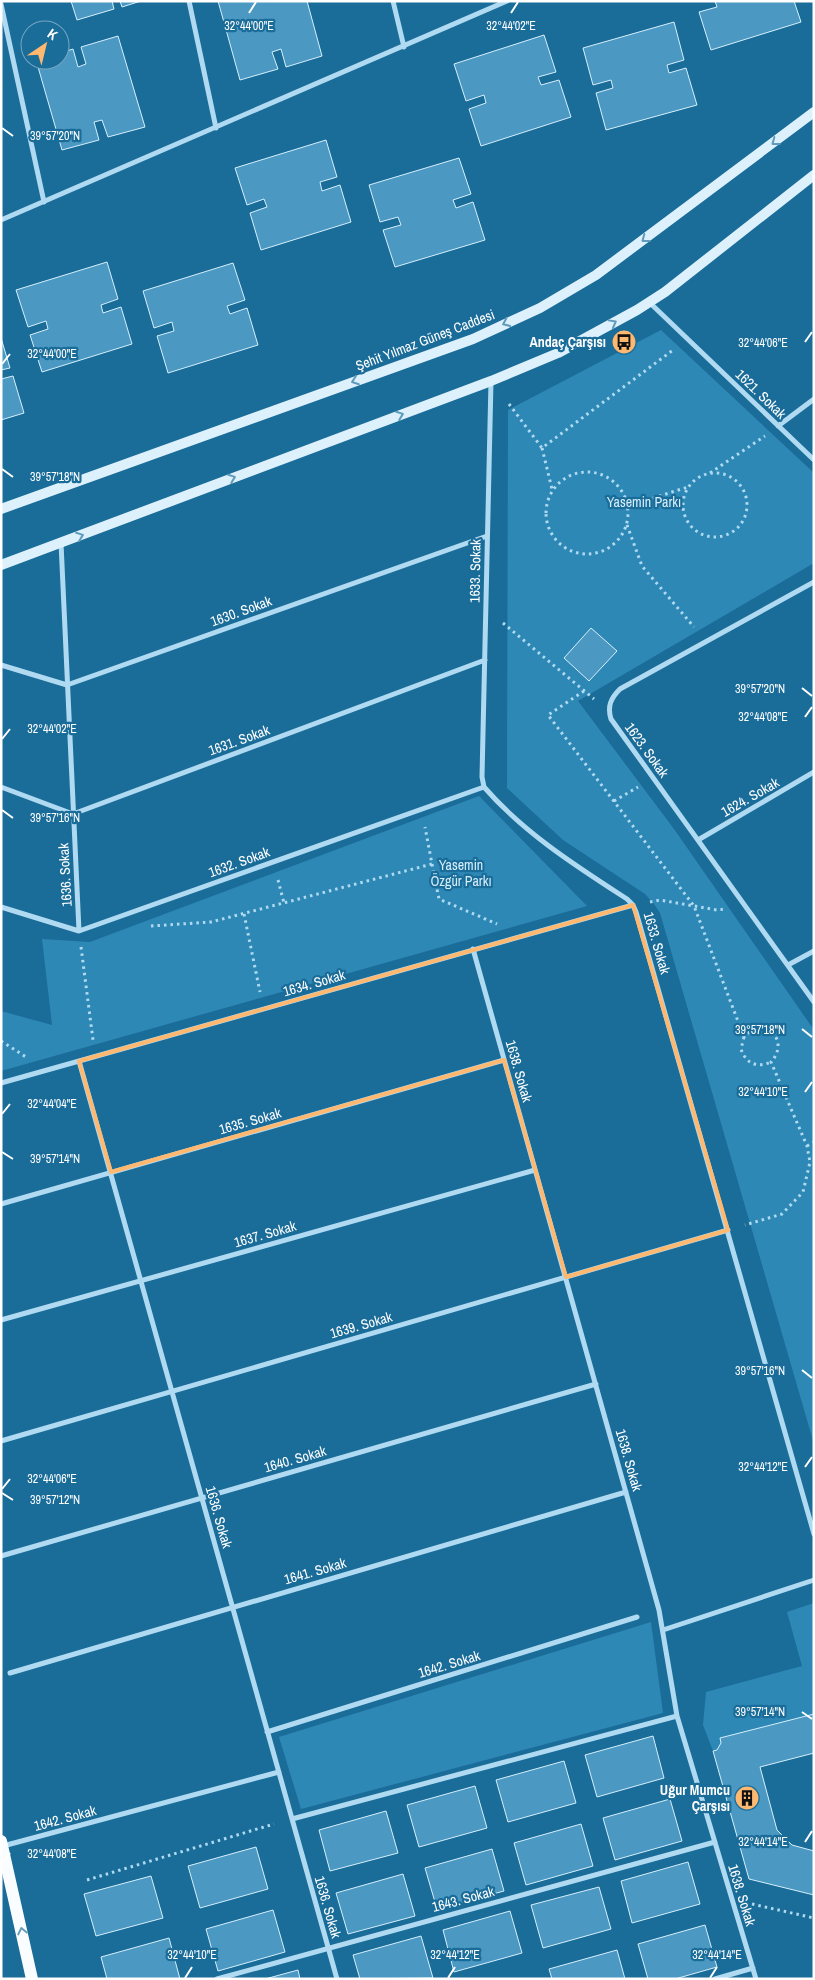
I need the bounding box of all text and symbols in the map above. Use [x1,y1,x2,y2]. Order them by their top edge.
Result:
text: 32°44'00"E [224,18,274,34]
text: 32°44'02"E [486,18,536,34]
north arrow [20,20,70,70]
text: K [44,25,62,45]
text: 39°57'20"N [30,128,80,144]
one-way arrow [772,136,781,144]
one-way arrow [641,233,651,242]
street label: Şehit Yılmaz Güneş Caddesi [353,305,497,375]
one-way arrow [502,317,511,328]
one-way arrow [608,319,617,329]
bus stop icon: Andaç Çarşısı [611,329,637,355]
place label: Andaç Çarşısı [529,333,606,351]
text: 32°44'06"E [738,335,788,351]
text: 32°44'00"E [27,346,77,362]
street label: 1621. Sokak [732,365,790,423]
one-way arrow [351,375,359,385]
one-way arrow [395,411,404,421]
text: 39°57'18"N [30,469,80,485]
one-way arrow [227,474,236,484]
park label: Yasemin Parkı [607,493,681,511]
one-way arrow [75,531,83,541]
street label: 1633. Sokak [465,539,485,603]
street label: 1630. Sokak [208,592,274,630]
text: 39°57'20"N [735,681,785,697]
text: 32°44'08"E [738,709,788,725]
street label: 1623. Sokak [621,719,673,781]
text: 32°44'02"E [27,721,77,737]
street label: 1631. Sokak [206,721,272,759]
street label: 1624. Sokak [718,773,782,821]
text: 39°57'16"N [30,810,80,826]
street label: 1636. Sokak [54,842,76,907]
street label: 1632. Sokak [206,843,272,881]
park label: Yasemin Özgür Parkı [430,856,492,890]
street label: 1633. Sokak [640,910,675,976]
street label: 1634. Sokak [281,965,347,1000]
text: 39°57'18"N [735,1022,785,1038]
street label: 1638. Sokak [502,1038,537,1104]
text: 32°44'10"E [738,1084,788,1100]
text: 32°44'04"E [27,1096,77,1112]
street label: 1635. Sokak [217,1103,283,1138]
text: 39°57'14"N [30,1151,80,1167]
street label: 1637. Sokak [232,1216,298,1251]
street label: 1639. Sokak [328,1307,394,1342]
text: 39°57'16"N [735,1363,785,1379]
street label: 1638. Sokak [612,1427,647,1493]
street label: 1640. Sokak [262,1441,328,1476]
text: 32°44'12"E [738,1459,788,1475]
text: 32°44'06"E [27,1471,77,1487]
street label: 1636. Sokak [202,1484,237,1550]
text: 39°57'12"N [30,1492,80,1508]
street label: 1641. Sokak [282,1553,348,1588]
street label: 1642. Sokak [416,1646,482,1682]
text: 39°57'14"N [735,1704,785,1720]
place label: Uğur Mumcu Çarşısı [660,1781,730,1815]
building icon: Uğur Mumcu Çarşısı [734,1785,760,1811]
street label: 1642. Sokak [32,1801,98,1835]
text: 32°44'14"E [738,1834,788,1850]
text: 32°44'08"E [27,1846,77,1862]
street label: 1638. Sokak [724,1862,760,1928]
street label: 1636. Sokak [311,1874,346,1940]
street label: 1643. Sokak [430,1882,496,1916]
one-way arrow [17,1927,27,1936]
text: 32°44'10"E [167,1947,217,1963]
text: 32°44'12"E [430,1947,480,1963]
text: 32°44'14"E [692,1947,742,1963]

